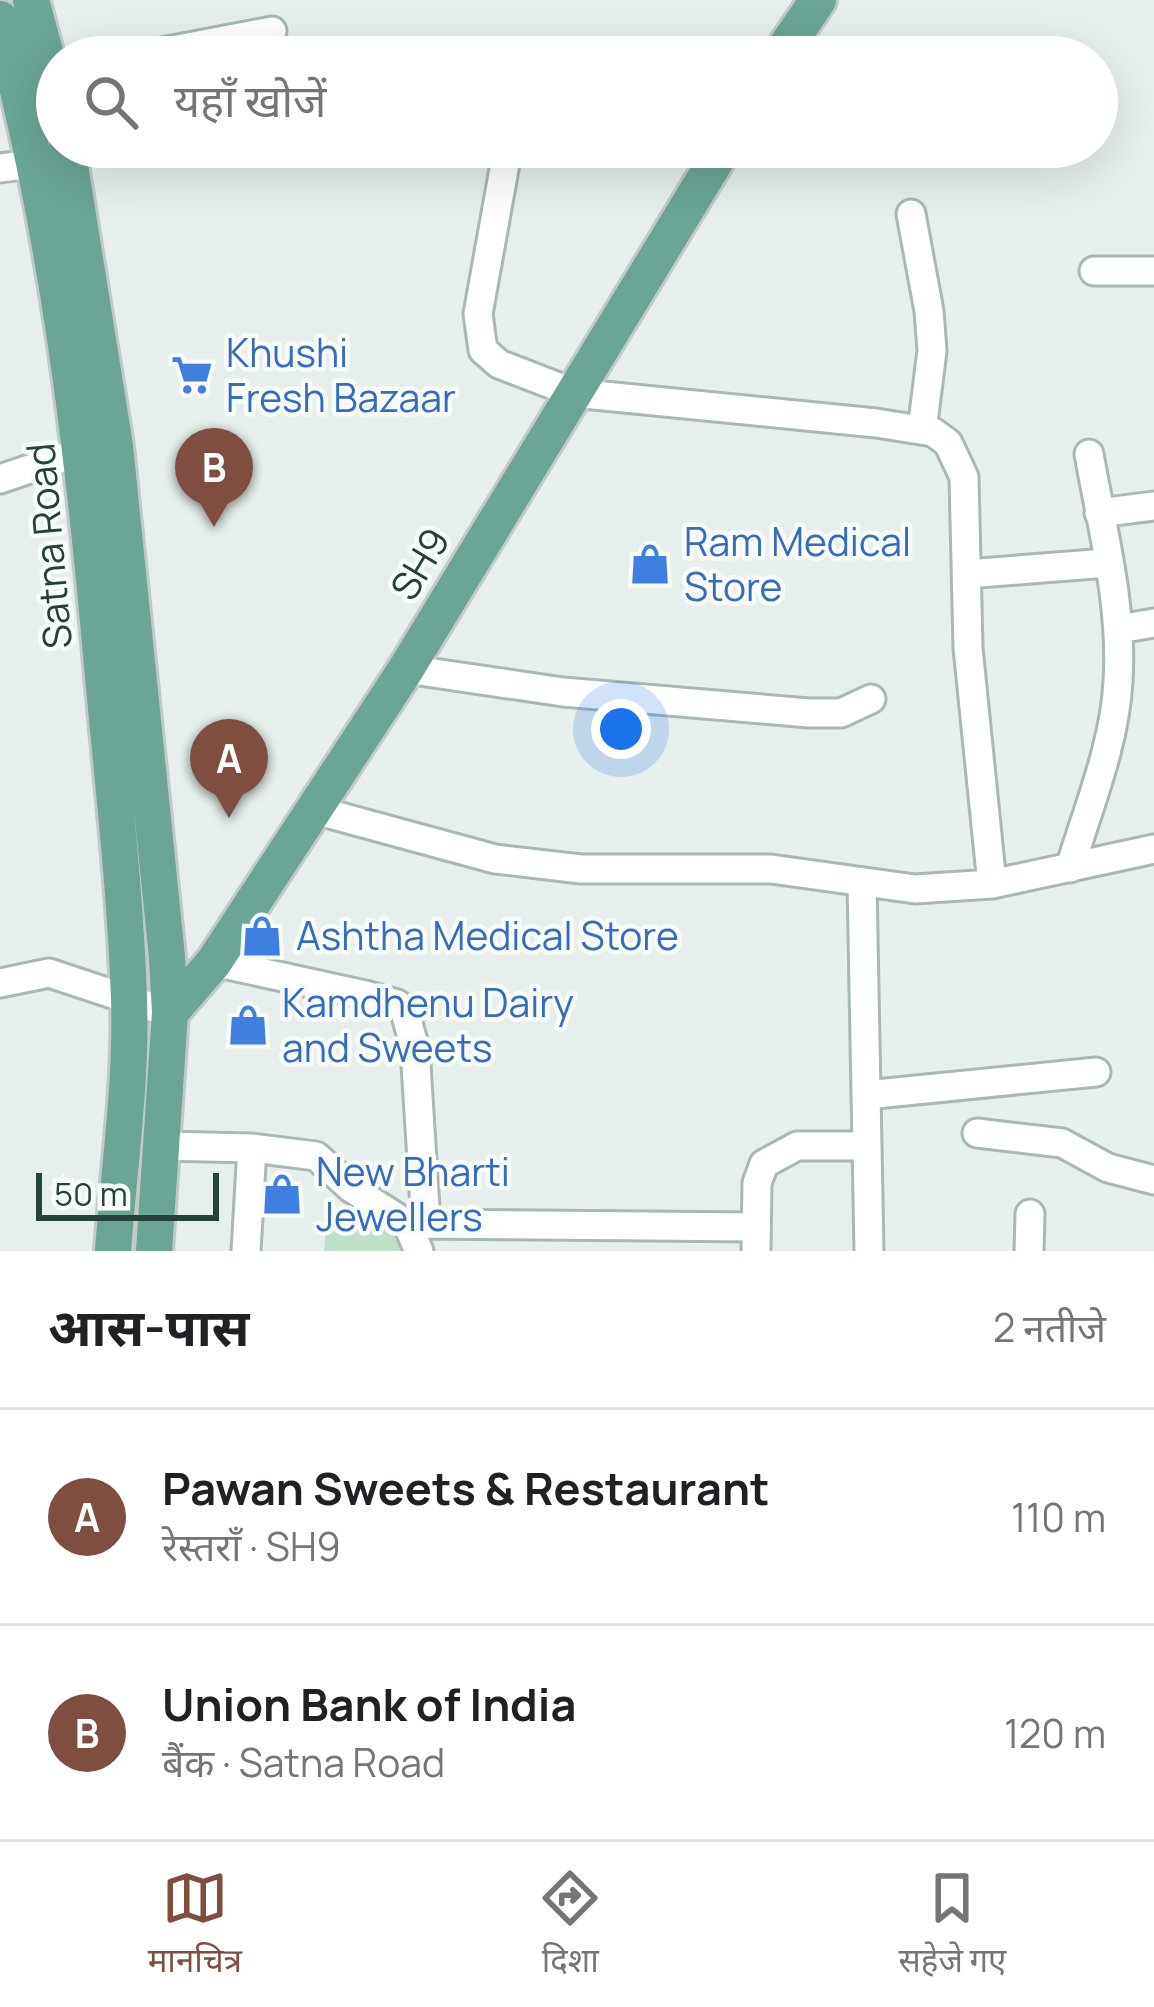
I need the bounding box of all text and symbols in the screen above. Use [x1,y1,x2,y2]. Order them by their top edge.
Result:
search box [36,36,1118,168]
icon: search [78,69,144,135]
text: यहाँ खोजें [174,69,327,131]
place label: Khushi Fresh Bazaar [226,325,456,424]
supermarket icon: Khushi Fresh Bazaar [169,352,215,398]
pin: B [175,428,253,527]
street label: Satna Road [12,441,84,651]
place label: Ram Medical Store [684,514,911,613]
street label: SH9 [377,517,462,610]
shop icon: Ram Medical Store [627,541,673,587]
your location [591,699,651,759]
pin: A [190,719,268,818]
place label: Ashtha Medical Store [296,908,679,962]
shop icon: Ashtha Medical Store [239,913,285,959]
place label: Kamdhenu Dairy and Sweets [282,975,574,1074]
shop icon: Kamdhenu Dairy and Sweets [225,1002,271,1048]
place label: New Bharti Jewellers [316,1144,510,1243]
scale bar [36,1167,219,1220]
text: 50 m [54,1171,128,1216]
shop icon: New Bharti Jewellers [259,1171,305,1217]
text: आस-पास [48,1292,250,1361]
text: 2 नतीजे [993,1300,1106,1354]
text: Pawan Sweets & Restaurant [162,1457,770,1519]
text: A [74,1490,100,1544]
text: 110 m [1011,1490,1106,1544]
text: रेस्तराँ · SH9 [162,1519,341,1573]
text: Union Bank of India [162,1673,576,1735]
text: B [75,1706,99,1760]
text: 120 m [1004,1706,1106,1760]
text: बैंक · Satna Road [162,1735,445,1789]
tab: मानचित्र [148,1865,242,1985]
tab: दिशा [537,1865,603,1985]
tab: सहेजे गए [899,1865,1006,1985]

